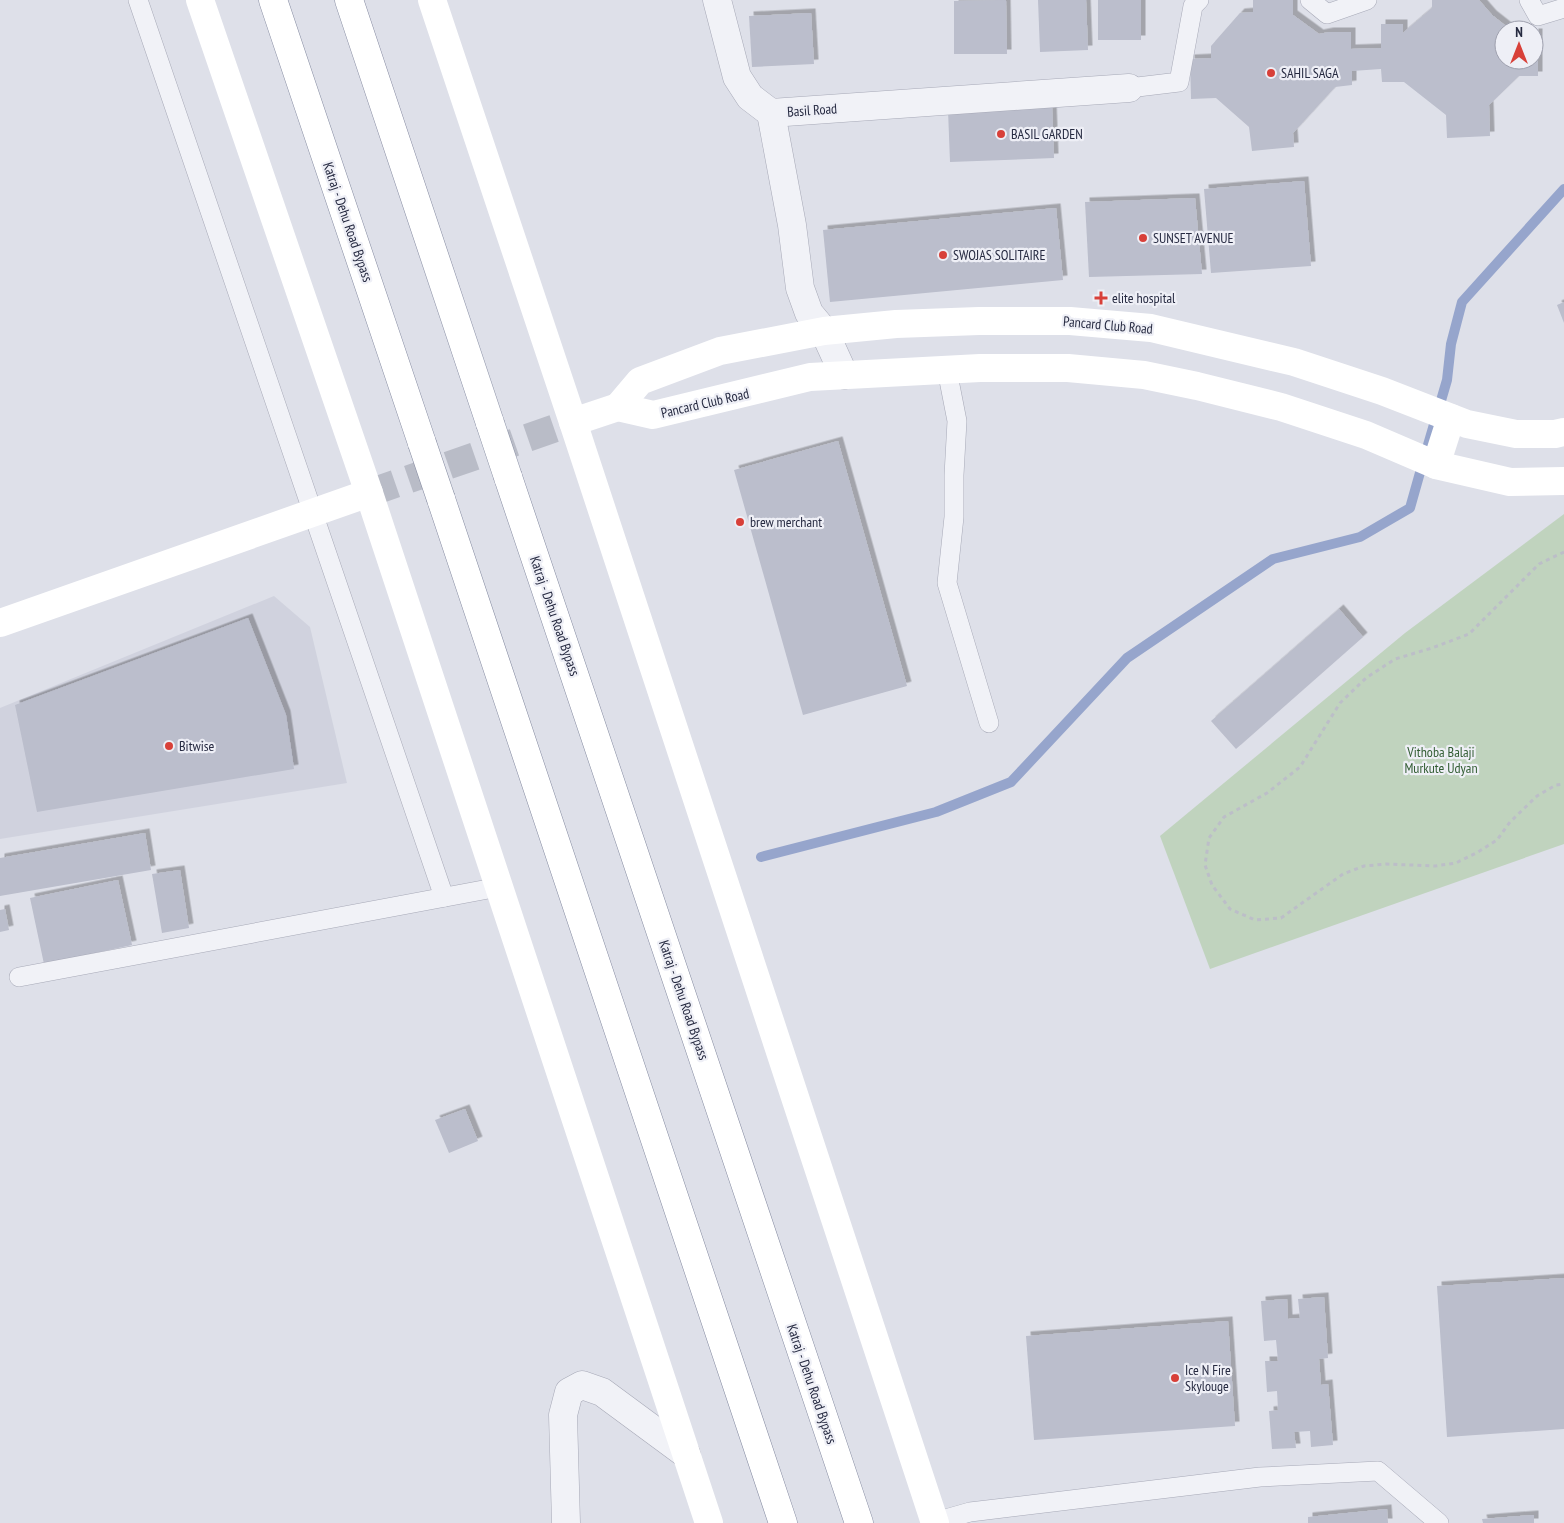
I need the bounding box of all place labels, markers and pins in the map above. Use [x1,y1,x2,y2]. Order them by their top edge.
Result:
place label: SAHIL SAGA [1281,64,1339,82]
marker: SAHIL SAGA [1265,67,1277,79]
place label: BASIL GARDEN [1011,125,1083,143]
marker: BASIL GARDEN [995,128,1007,140]
place label: SUNSET AVENUE [1153,229,1234,247]
marker: SUNSET AVENUE [1137,232,1149,244]
place label: SWOJAS SOLITAIRE [953,246,1046,264]
marker: SWOJAS SOLITAIRE [937,249,949,261]
place label: elite hospital [1112,289,1176,307]
marker: elite hospital [1094,291,1108,305]
place label: brew merchant [750,513,822,531]
marker: brew merchant [734,516,746,528]
place label: Bitwise [179,737,215,755]
marker: Bitwise [163,740,175,752]
place label: Ice N Fire Skylouge [1185,1361,1231,1395]
marker: Ice N Fire Skylouge [1169,1372,1181,1384]

